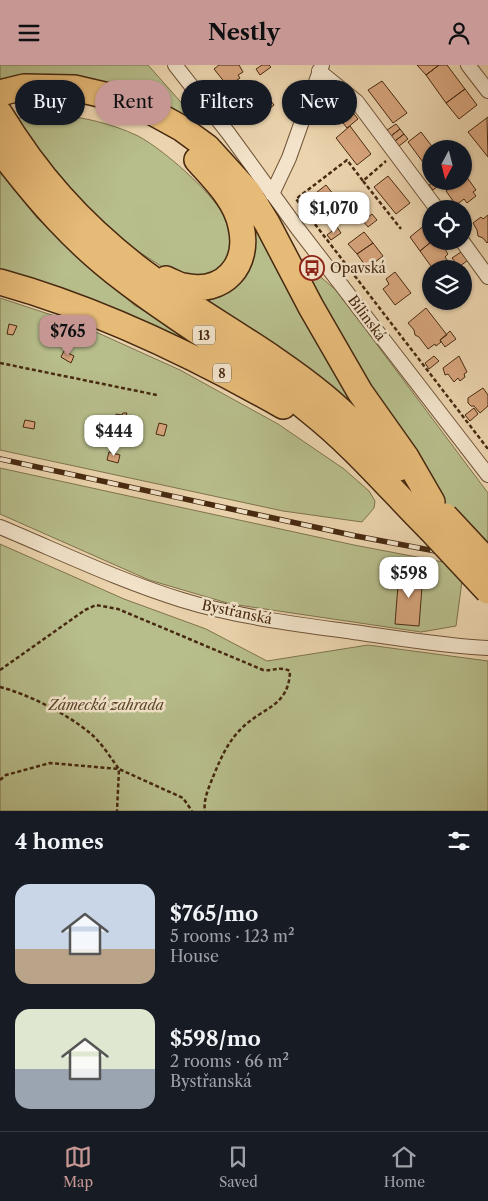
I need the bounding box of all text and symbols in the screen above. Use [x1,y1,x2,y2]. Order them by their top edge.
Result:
icon: menu [15,19,43,47]
text: Nestly [208,19,280,46]
icon: person [445,19,473,47]
chip: Buy [15,80,85,125]
chip: Rent [95,80,171,125]
chip: Filters [181,80,272,125]
chip: New [282,80,357,125]
north arrow [422,140,472,190]
map controls [422,140,472,310]
pin: $1,070 [293,191,375,234]
text: $1,070 [309,198,359,218]
button: locate [422,200,472,250]
bus stop icon: Opavská [299,255,325,281]
place label: Opavská [330,259,386,277]
button: layers [422,260,472,310]
street label: Bílinská [344,292,390,345]
pin: $765 [38,315,98,357]
text: $765 [50,321,86,341]
road number: 13 [193,325,215,345]
road number: 8 [213,363,231,383]
pin: $444 [84,415,144,457]
text: $444 [95,421,133,441]
pin: $598 [379,557,439,599]
text: $598 [390,563,428,583]
street label: Bystřanská [200,596,274,628]
park label: Zámecká zahrada [47,696,165,714]
icon: filters [445,827,473,855]
text: 4 homes [15,829,104,854]
text: $765/mo [170,901,258,926]
icon: home [55,904,115,964]
text: 5 rooms · 123 m² [170,926,294,946]
text: House [170,946,219,966]
text: $598/mo [170,1026,261,1051]
icon: home [55,1029,115,1089]
text: 2 rooms · 66 m² [170,1051,289,1071]
text: Bystřanská [170,1071,252,1091]
tab: Map [63,1143,93,1191]
tab: Saved [219,1143,258,1191]
tab: Home [384,1143,425,1191]

